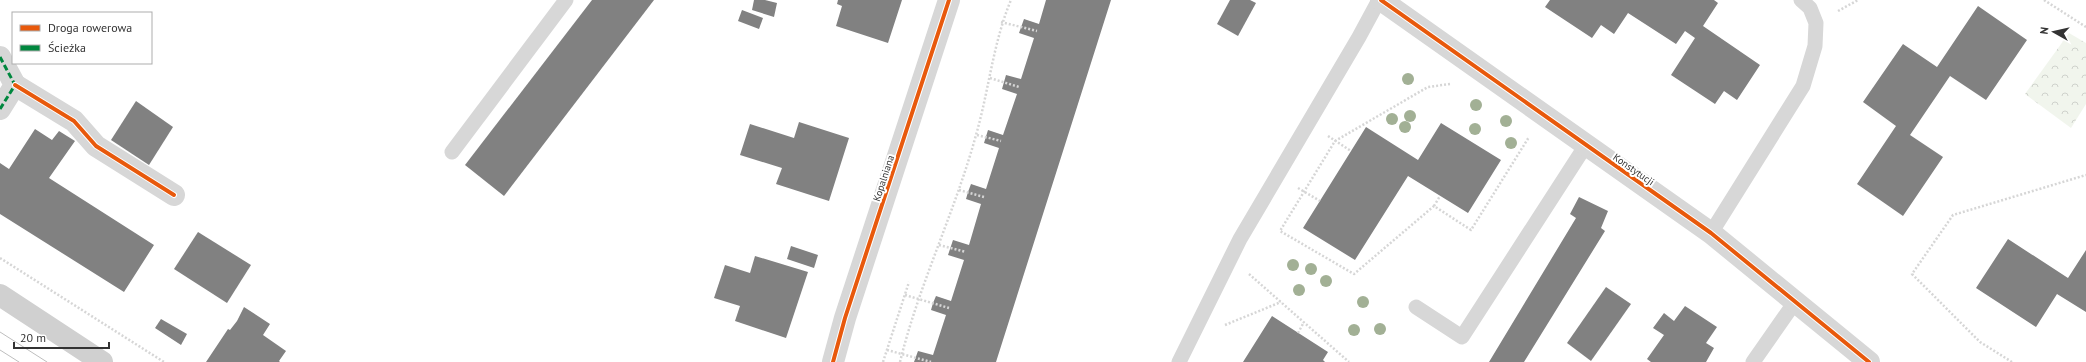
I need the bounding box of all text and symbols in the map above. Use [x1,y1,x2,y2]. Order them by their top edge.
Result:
legend [12,12,152,64]
north arrow [2034,12,2074,52]
text: Droga rowerowa [48,20,132,35]
text: N [2037,26,2052,35]
text: Ścieżka [48,40,86,55]
street label: Konstytucji [1611,151,1657,188]
street label: Kopalniana [870,153,897,203]
scale bar [14,324,109,350]
text: 20 m [20,330,46,345]

